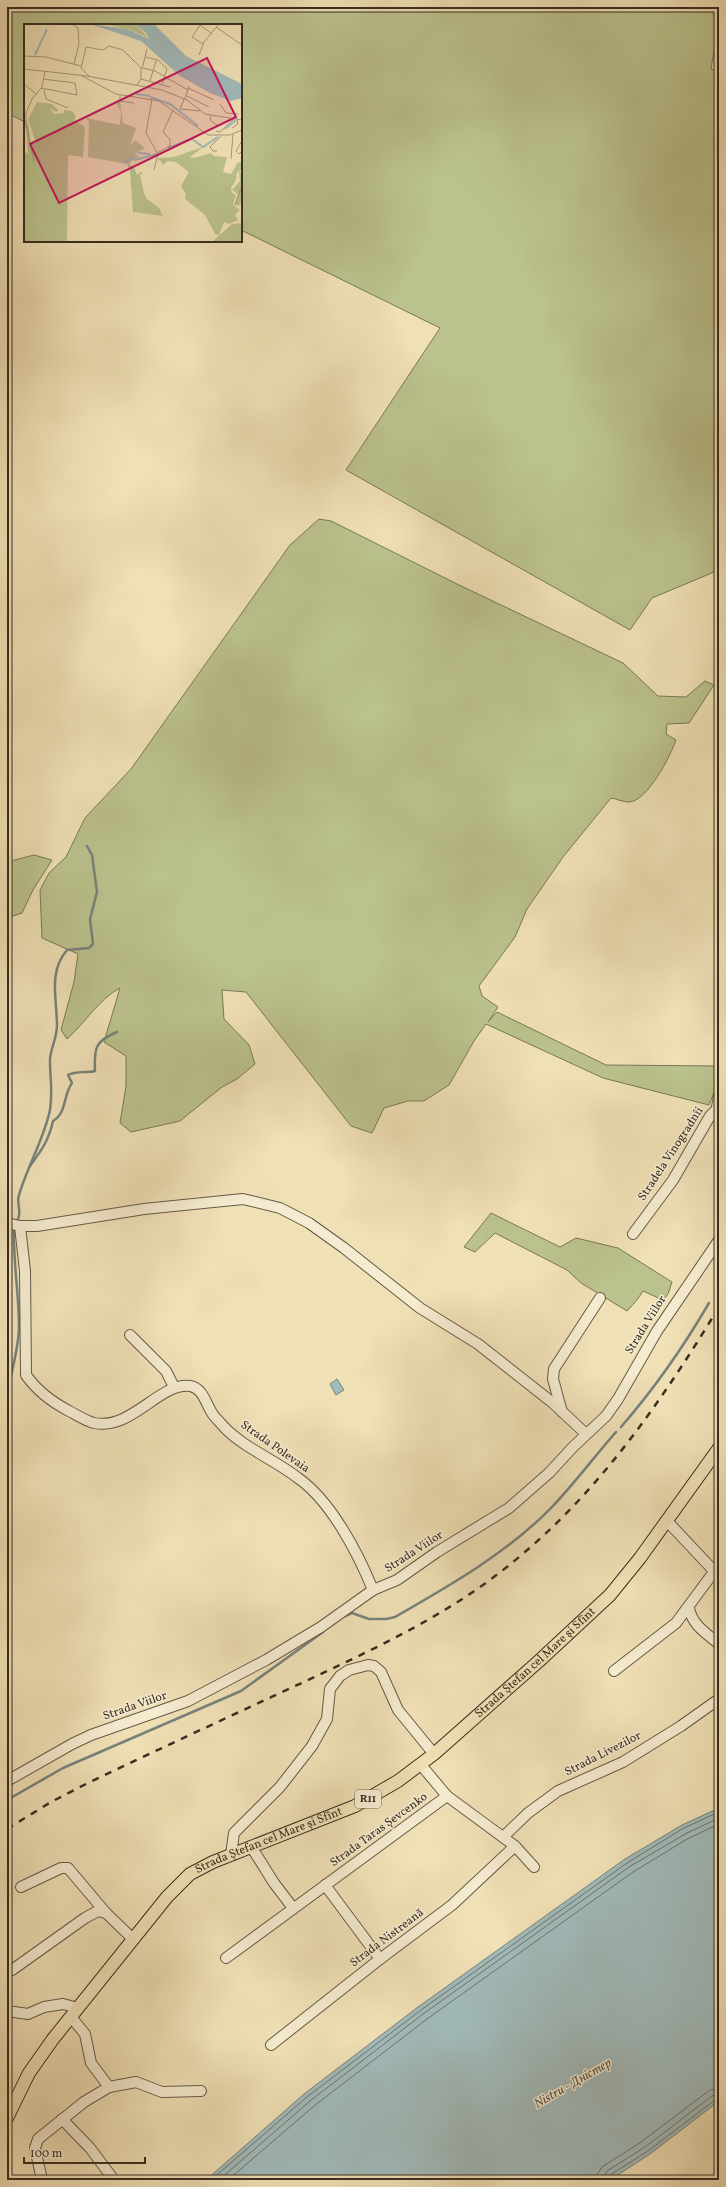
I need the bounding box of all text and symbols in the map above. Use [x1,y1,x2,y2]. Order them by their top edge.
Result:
inset map [24,24,242,242]
street label: Stradela Vinogradnîi [635,1104,708,1204]
street label: Strada Viilor [622,1293,670,1357]
street label: Strada Polevaia [237,1417,313,1477]
street label: Strada Viilor [382,1527,446,1577]
street label: Strada Ştefan cel Mare şi Sfînt [472,1604,599,1722]
street label: Strada Viilor [101,1688,169,1724]
street label: Strada Livezilor [562,1728,644,1780]
street label: Strada Taras Șevcenko [327,1789,431,1871]
road number: R11 [355,1790,381,1808]
street label: Strada Ştefan cel Mare şi Sfînt [192,1804,345,1878]
street label: Strada Nistreană [347,1905,427,1971]
water label: Nistru - Дністер [531,2055,615,2113]
scale bar [24,2139,145,2165]
text: 100 m [30,2146,63,2162]

